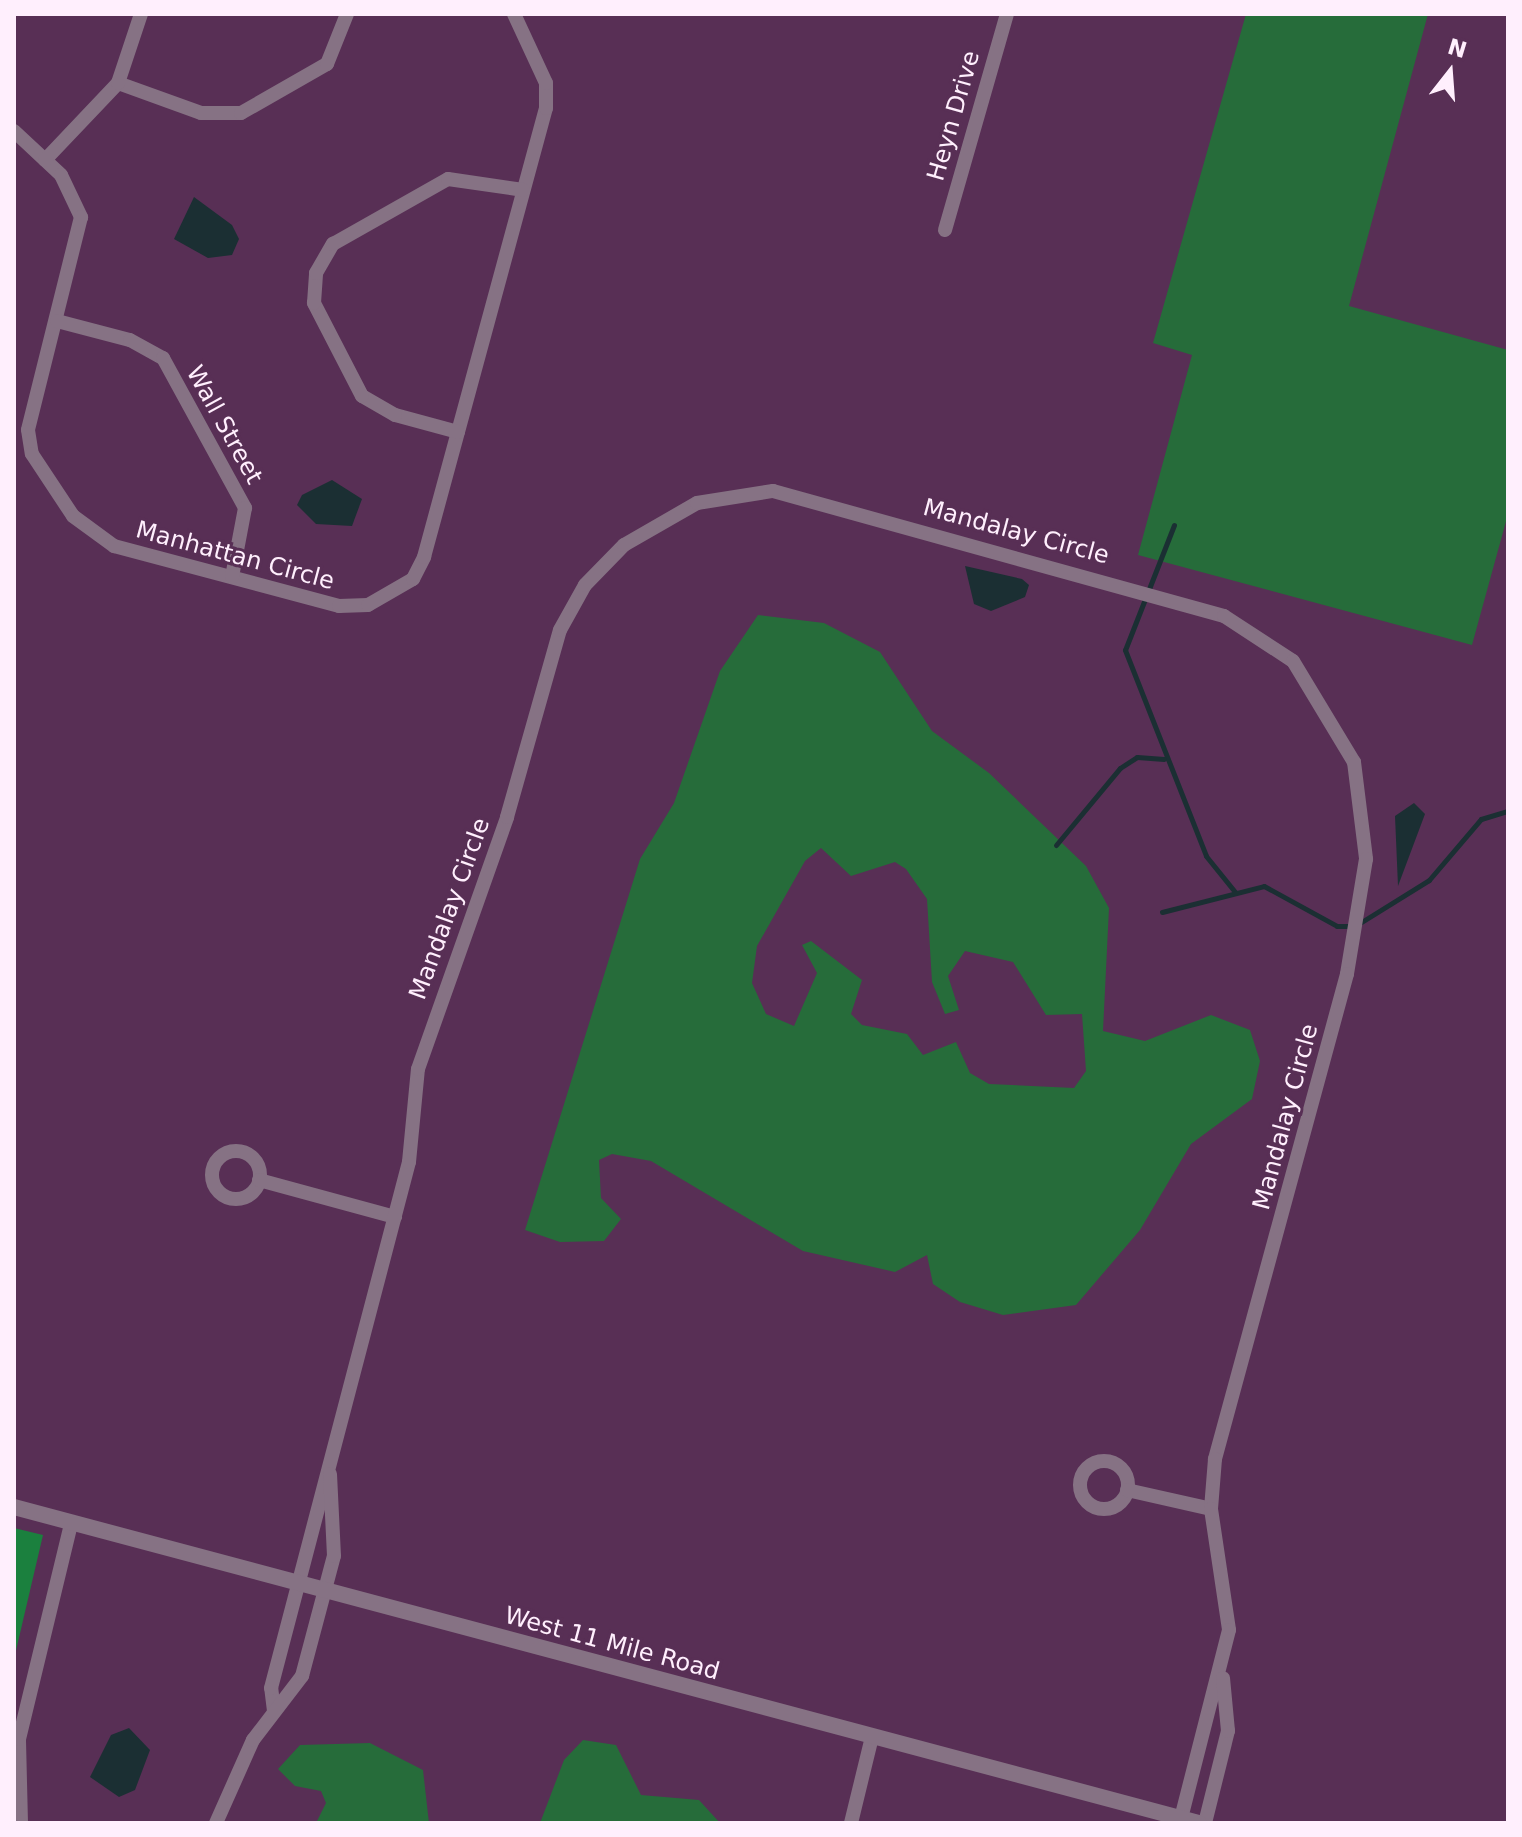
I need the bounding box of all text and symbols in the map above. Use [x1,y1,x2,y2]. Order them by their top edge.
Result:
north arrow [1410,32,1490,112]
text: N [1445,34,1470,63]
street label: Heyn Drive [922,48,986,184]
street label: Wall Street [180,361,268,489]
street label: Mandalay Circle [920,493,1112,571]
street label: Manhattan Circle [133,516,337,596]
street label: Mandalay Circle [404,814,496,1004]
street label: Mandalay Circle [1247,1021,1325,1213]
street label: West 11 Mile Road [501,1601,723,1687]

